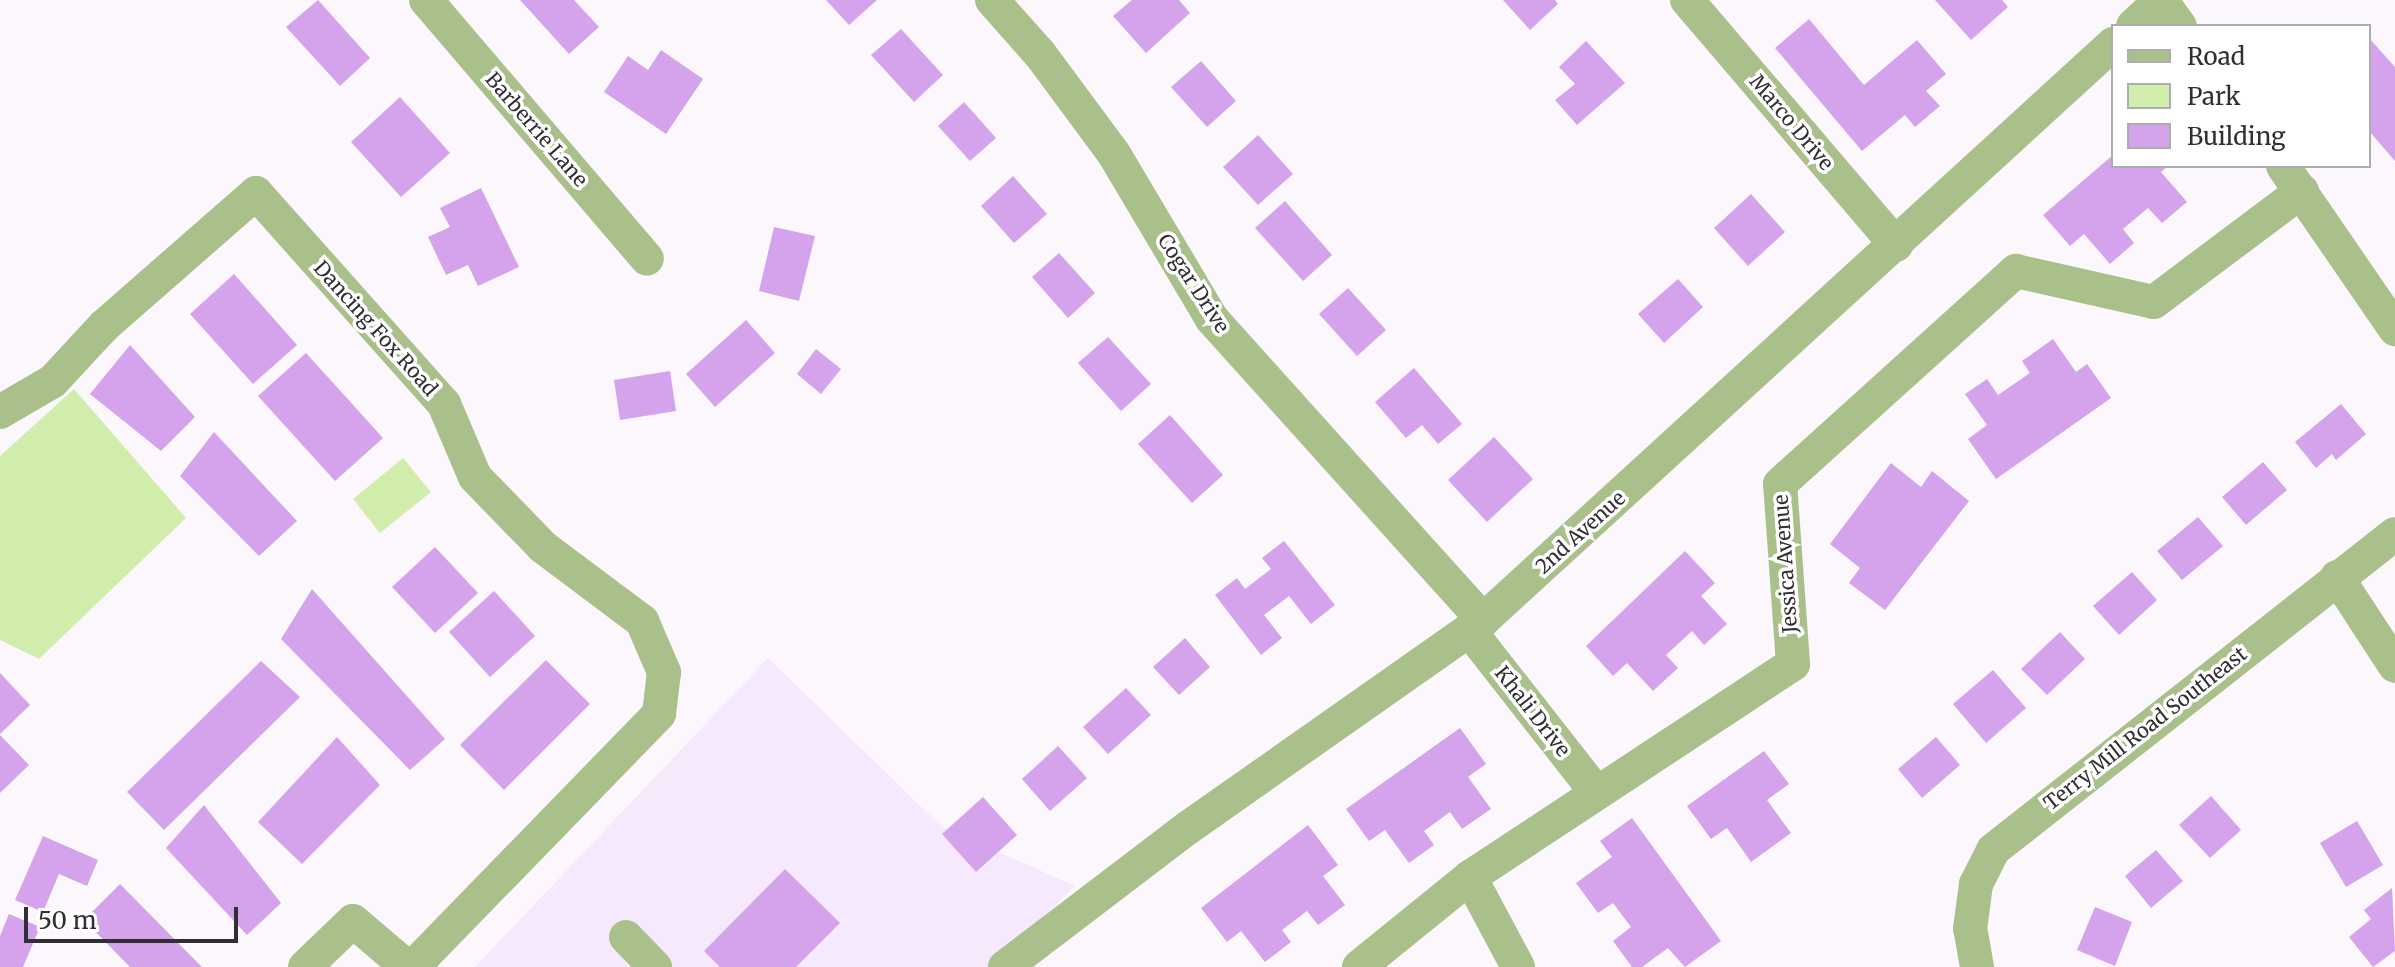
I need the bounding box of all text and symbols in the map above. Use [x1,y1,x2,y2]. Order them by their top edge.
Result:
legend [2111,24,2371,168]
text: Road [2187,41,2245,72]
street label: Barberrie Lane [481,67,593,191]
street label: Marco Drive [1745,69,1839,175]
text: Park [2187,81,2240,112]
text: Building [2187,121,2286,152]
street label: Cogar Drive [1153,229,1235,337]
street label: Dancing Fox Road [309,256,443,400]
street label: 2nd Avenue [1530,486,1630,578]
street label: Jessica Avenue [1768,494,1802,634]
street label: Terry Mill Road Southeast [2039,641,2251,815]
street label: Khali Drive [1490,661,1576,761]
scale bar [28,891,242,941]
text: 50 m [38,905,97,936]

